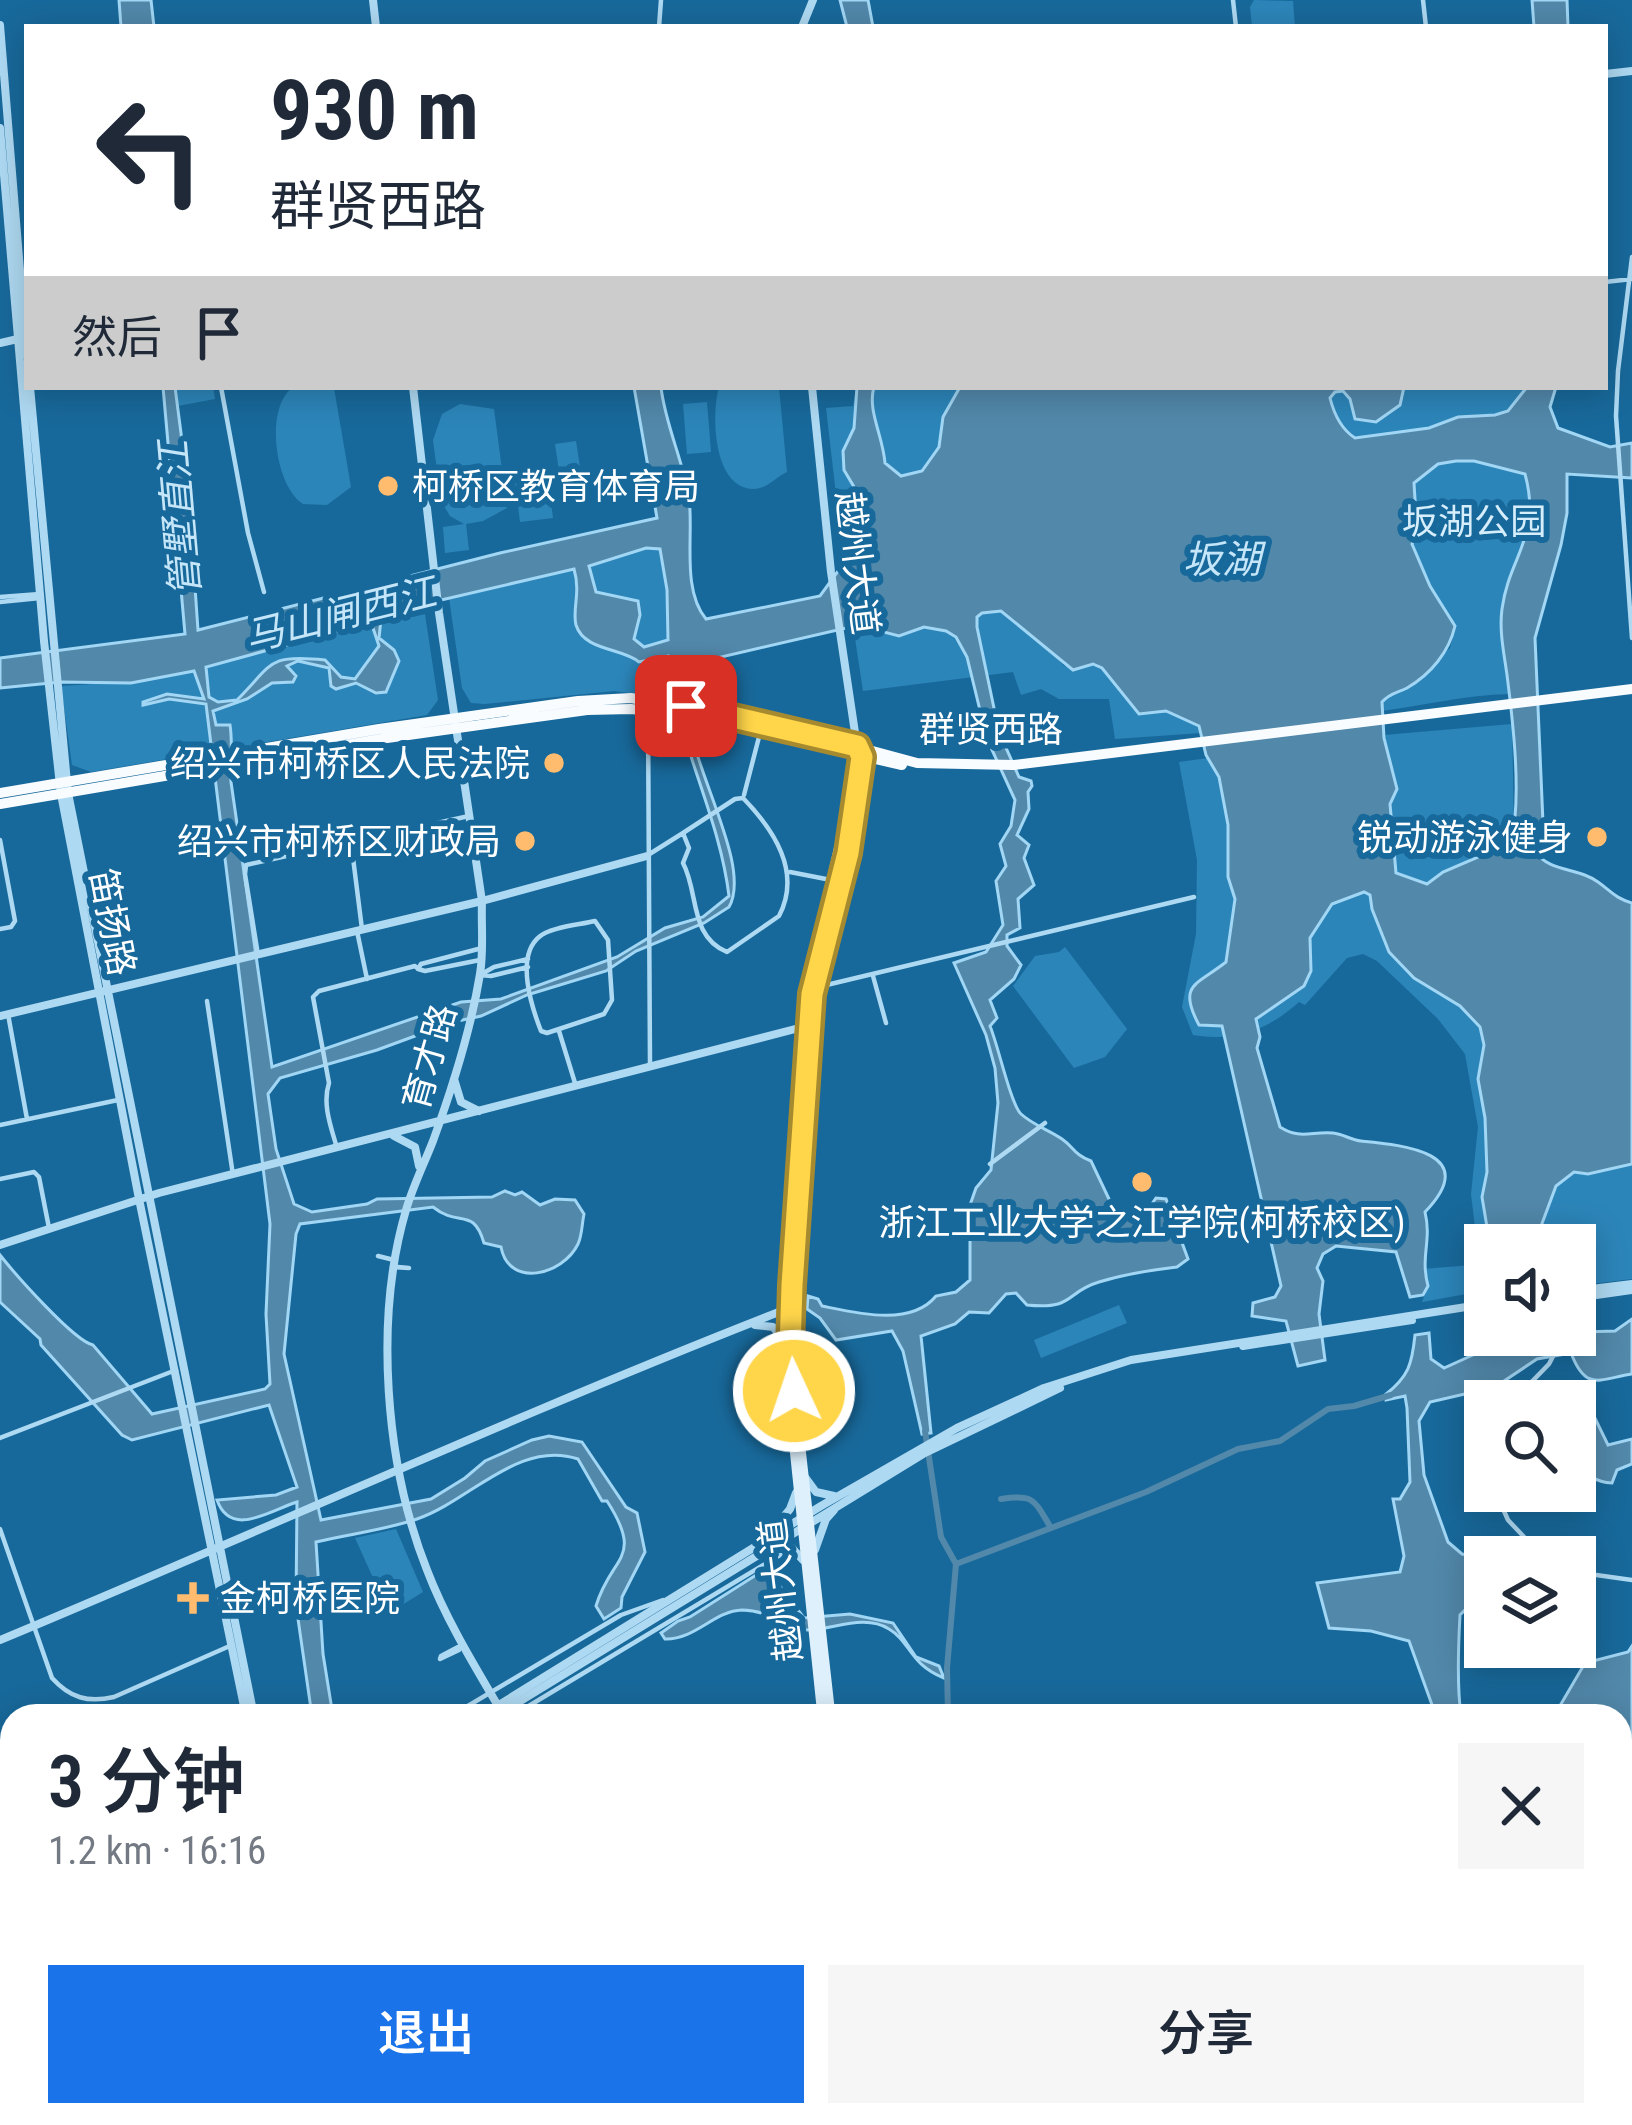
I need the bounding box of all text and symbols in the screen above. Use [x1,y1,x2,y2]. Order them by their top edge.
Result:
text: 930 m [270,61,479,160]
icon: left [72,72,228,228]
text: 群贤西路 [270,175,486,238]
icon: arrive [186,300,252,366]
text: 然后 [72,311,162,364]
water label: 管墅直江 [150,435,210,599]
place label: 柯桥区教育体育局 [412,466,700,508]
marker: 柯桥区教育体育局 [375,473,401,499]
street label: 越州大道 [827,489,887,637]
park label: 坂湖公园 [1402,501,1546,543]
water label: 坂湖 [1183,537,1267,583]
water label: 马山闸西江 [240,568,444,661]
pin [635,655,737,757]
icon: arrive [653,673,719,739]
street label: 群贤西路 [919,709,1063,751]
place label: 绍兴市柯桥区人民法院 [170,743,530,785]
marker: 绍兴市柯桥区人民法院 [541,750,567,776]
place label: 锐动游泳健身 [1357,817,1573,859]
place label: 绍兴市柯桥区财政局 [177,821,501,863]
marker: 锐动游泳健身 [1584,824,1610,850]
marker: 绍兴市柯桥区财政局 [512,828,538,854]
street label: 笛扬路 [81,865,143,979]
street label: 育才路 [395,1000,465,1115]
marker: 浙江工业大学之江学院(柯桥校区) [1129,1169,1155,1195]
place label: 浙江工业大学之江学院(柯桥校区) [879,1202,1405,1244]
map controls [1464,1224,1596,1668]
button: sound [1464,1224,1596,1356]
position arrow [731,1328,857,1454]
button: search [1464,1380,1596,1512]
street label: 越州大道 [751,1516,811,1664]
button: layers [1464,1536,1596,1668]
place label: 金柯桥医院 [220,1578,400,1620]
marker: 金柯桥医院 [177,1582,209,1614]
text: 3 分钟 [48,1740,245,1825]
button: close [1458,1743,1584,1869]
text: 1.2 km · 16:16 [48,1828,266,1874]
button: 退出 [48,1965,804,2103]
button: 分享 [828,1965,1584,2103]

